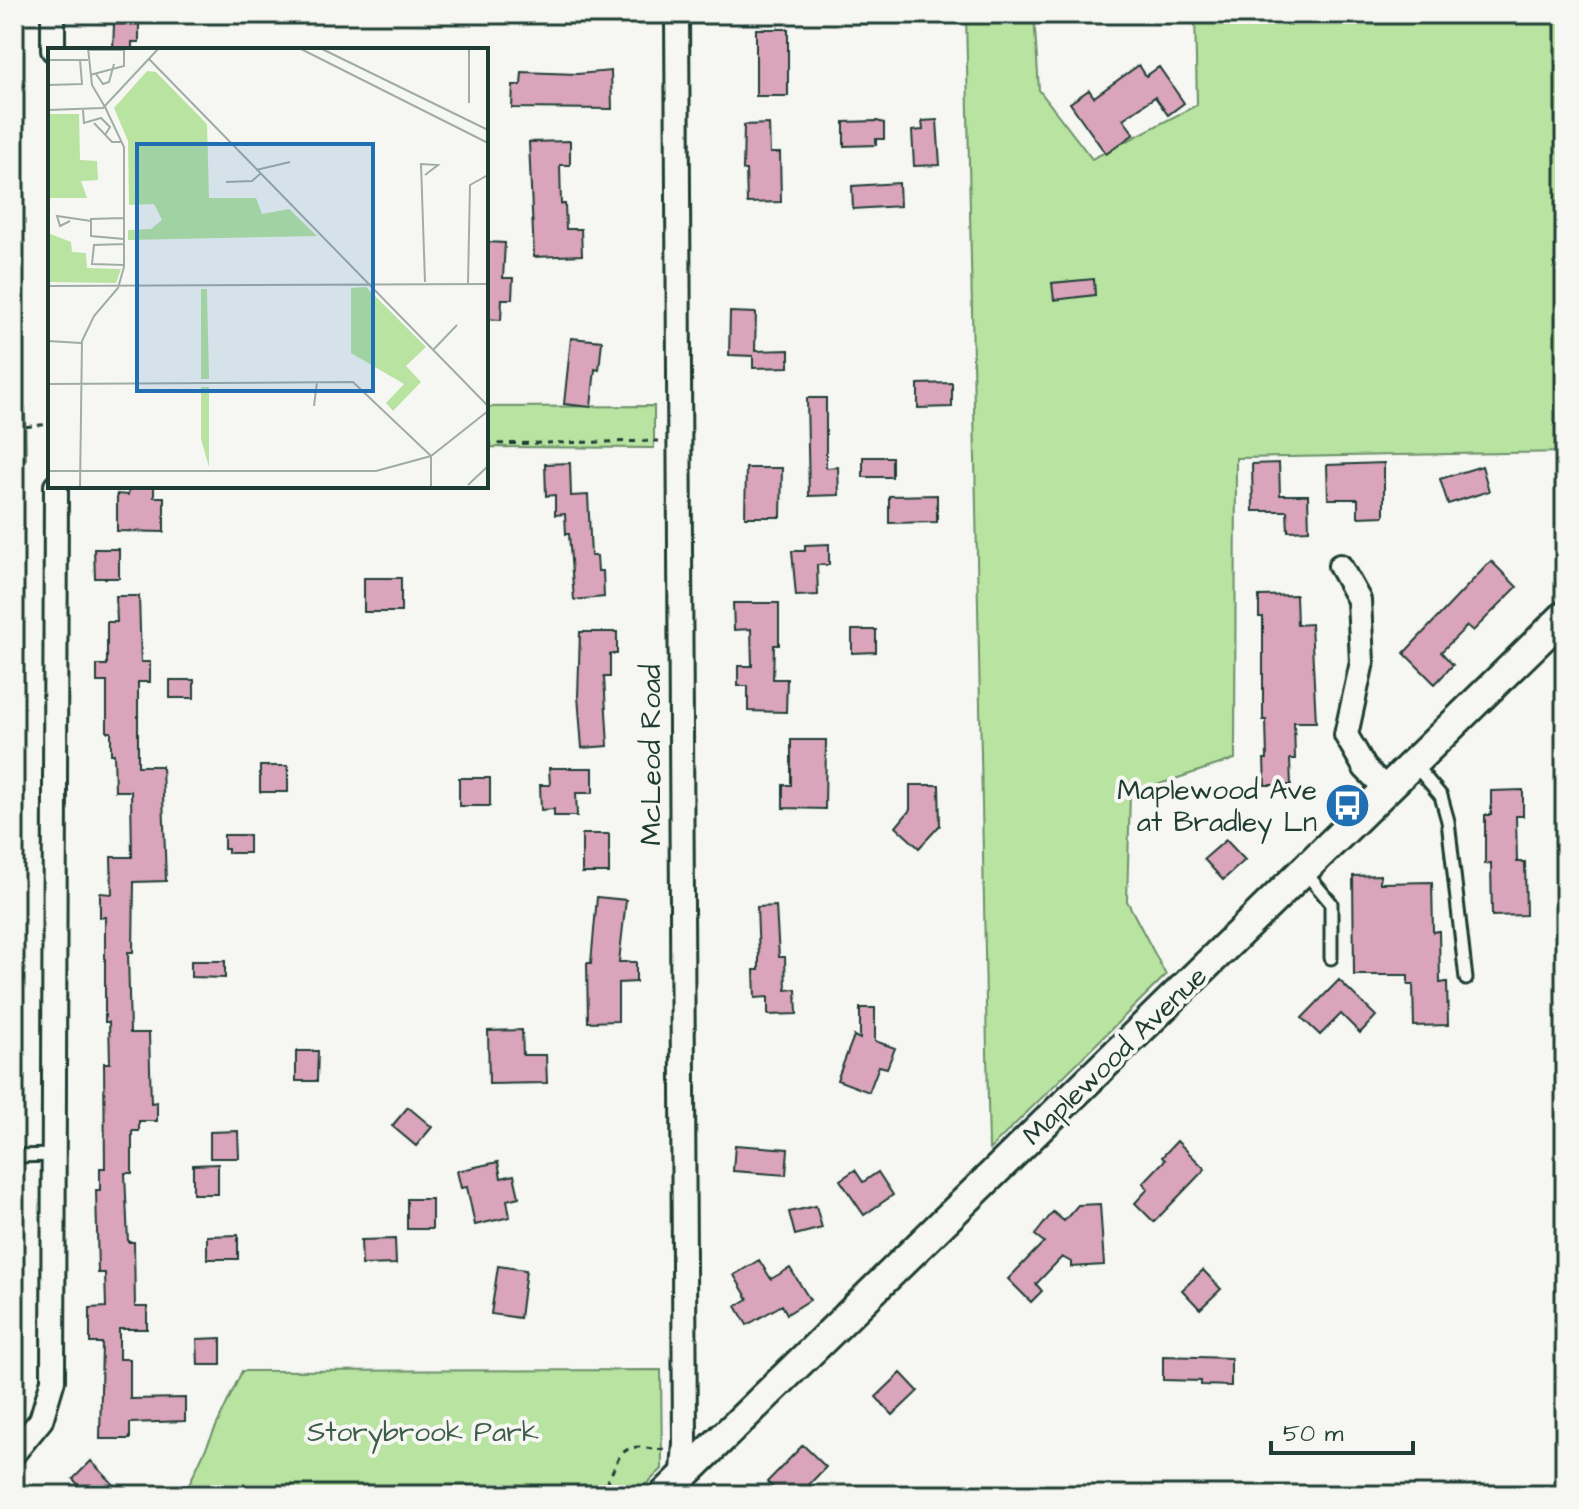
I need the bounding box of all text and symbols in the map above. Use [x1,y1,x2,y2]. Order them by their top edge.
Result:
inset map [48,48,488,488]
street label: McLeod Road [632,664,671,846]
place label: Maplewood Ave at Bradley Ln [1117,771,1317,844]
bus stop icon: Maplewood Ave at Bradley Ln [1324,782,1372,830]
street label: Maplewood Avenue [1014,957,1216,1155]
scale bar [1271,1405,1413,1455]
park label: Storybrook Park [307,1413,539,1454]
text: 50 m [1283,1417,1344,1451]

